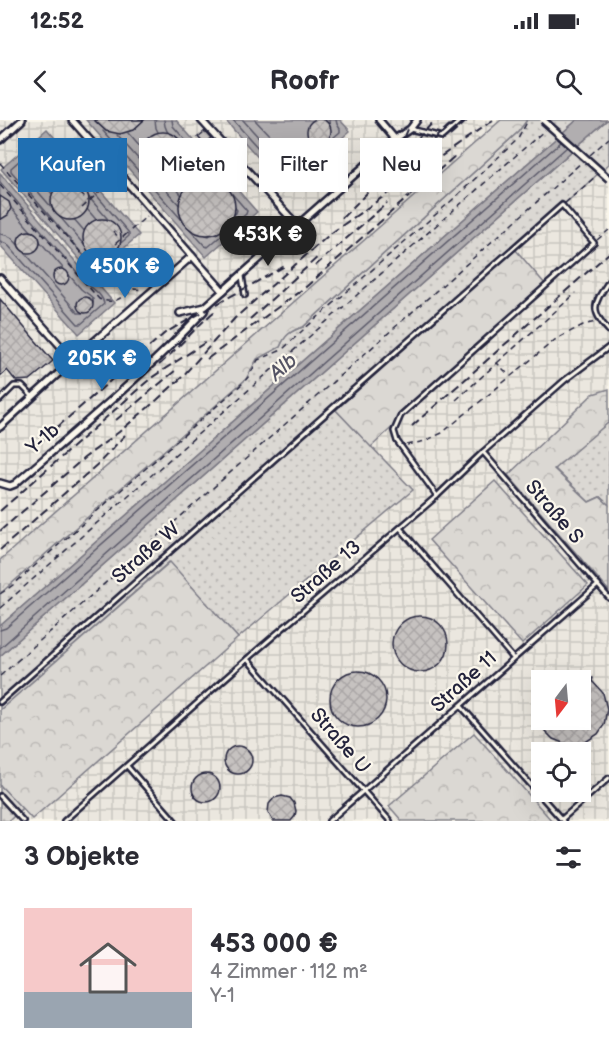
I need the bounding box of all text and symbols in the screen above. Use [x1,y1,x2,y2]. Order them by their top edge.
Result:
text: 12:52 [30,8,84,35]
icon: back [24,65,57,98]
text: Roofr [270,65,339,97]
icon: search [552,65,585,98]
chip: Kaufen [18,138,127,192]
chip: Mieten [139,138,247,192]
chip: Filter [259,138,348,192]
chip: Neu [360,138,442,192]
pin: 453K € [219,216,317,267]
text: 453K € [233,223,303,247]
pin: 450K € [76,248,174,299]
text: 450K € [90,255,160,279]
pin: 205K € [53,340,151,391]
text: 205K € [67,347,137,371]
water label: Alb [263,348,302,387]
street label: Y-1b [21,418,64,461]
street label: Straße S [520,475,588,549]
street label: Straße W [107,517,185,589]
street label: Straße 13 [286,535,366,609]
street label: Straße 11 [426,646,502,718]
north arrow [531,670,591,730]
map controls [531,670,591,802]
street label: Straße U [305,703,375,779]
button: locate [531,742,591,802]
icon: filters [552,841,585,874]
text: 3 Objekte [24,842,139,873]
text: 453 000 € [210,929,338,960]
icon: home [72,932,144,1004]
text: 4 Zimmer · 112 m² [210,960,368,984]
text: Y-1 [210,984,235,1008]

